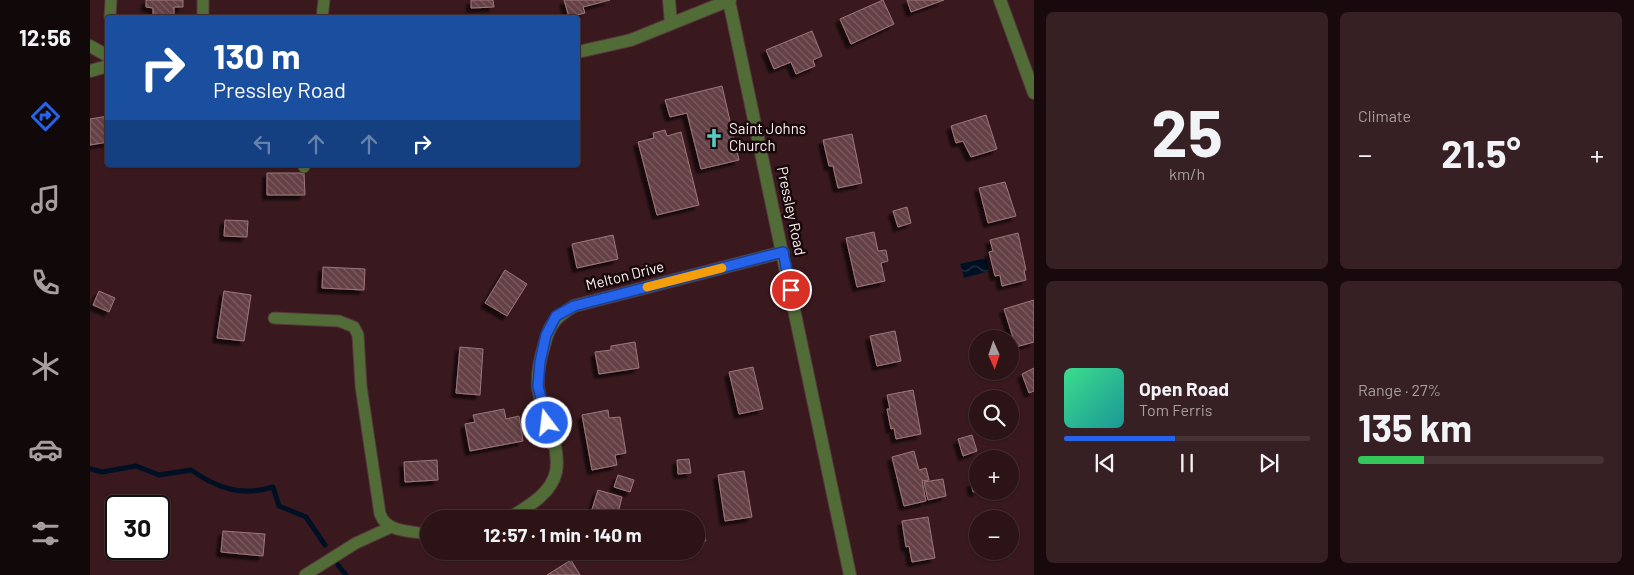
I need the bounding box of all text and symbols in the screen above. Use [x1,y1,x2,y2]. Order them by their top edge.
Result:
text: 12:56 [19,24,71,50]
text: 130 m [213,34,300,76]
icon: right [130,35,195,100]
text: Pressley Road [213,76,346,102]
text: 25 [1151,92,1223,170]
icon: directions [28,99,63,134]
text: Climate [1358,106,1411,125]
place label: Saint Johns Church [729,119,806,154]
church icon: Saint Johns Church [703,127,725,149]
icon: left [249,130,277,158]
icon: ahead [302,130,330,158]
icon: ahead [355,130,383,158]
icon: right [408,130,436,158]
text: 21.5° [1441,130,1521,176]
text: − [1358,137,1372,171]
text: + [1590,137,1604,171]
text: km/h [1169,164,1205,183]
street label: Pressley Road [774,165,810,257]
icon: music [28,182,63,217]
street label: Melton Drive [584,257,666,293]
icon: phone [28,265,63,300]
pin [770,269,812,311]
icon: arrive [777,276,805,304]
north arrow [969,330,1019,380]
map controls [969,330,1019,560]
icon: climate [28,349,63,384]
text: Open Road [1139,377,1229,400]
text: Range · 27% [1358,380,1441,399]
button: search [969,390,1019,440]
position arrow [520,396,572,448]
text: Tom Ferris [1139,400,1213,419]
text: 135 km [1358,404,1472,450]
icon: car [28,432,63,467]
icon: previous [1091,449,1119,477]
icon: pause [1173,449,1201,477]
icon: next [1255,449,1283,477]
button: + [969,450,1019,500]
speed limit sign: 30 [105,495,170,560]
button: − [969,510,1019,560]
icon: filters [28,516,63,551]
text: 12:57 · 1 min · 140 m [483,523,642,546]

